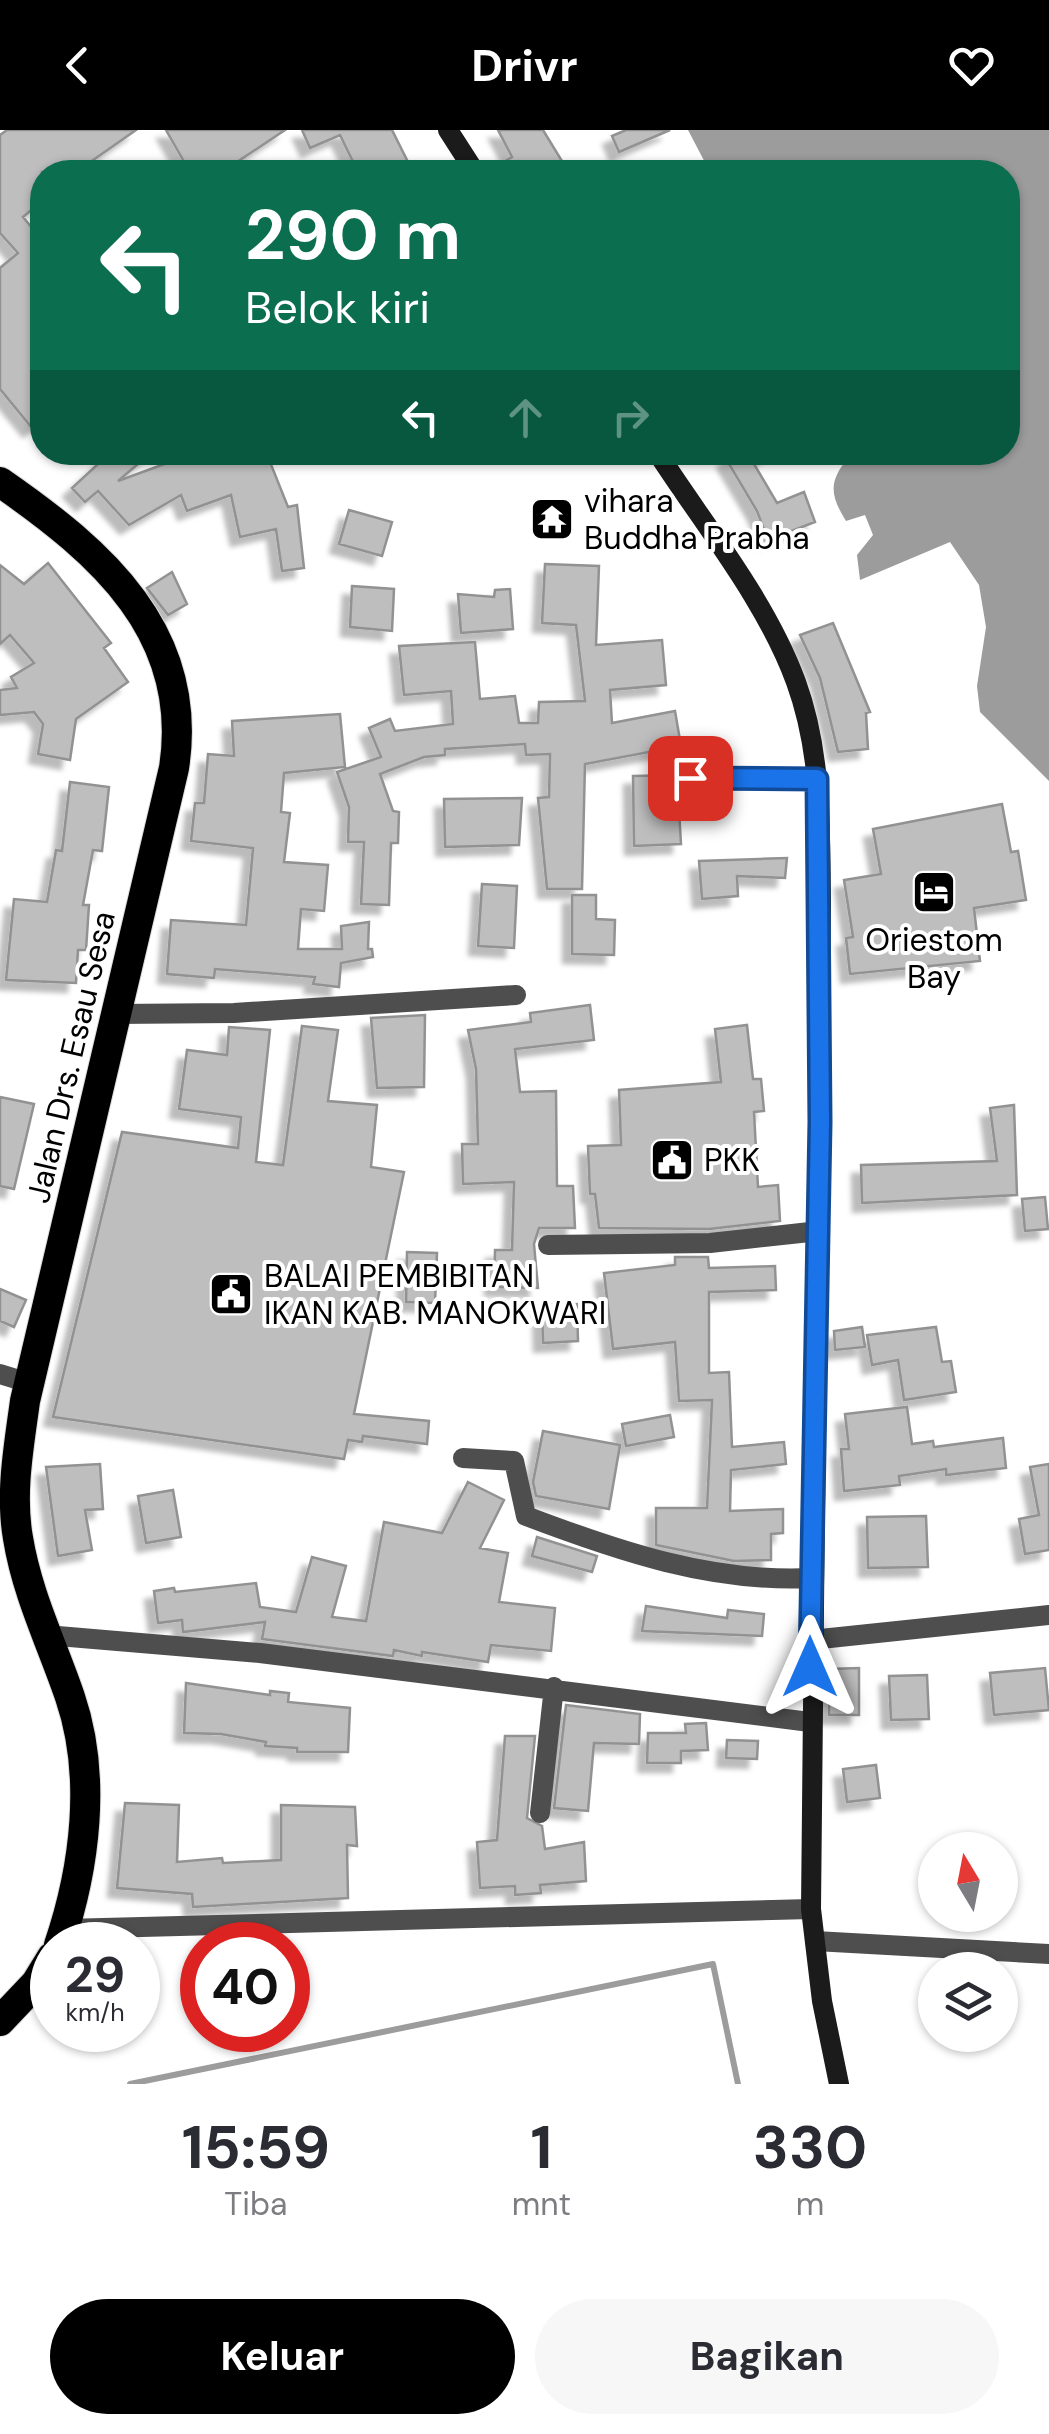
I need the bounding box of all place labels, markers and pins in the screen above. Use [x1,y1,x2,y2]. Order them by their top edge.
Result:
place label: vihara Buddha Prabha [584,480,810,559]
temple icon: vihara Buddha Prabha [529,496,575,542]
pin [648,736,733,821]
hotel icon: Oriestom Bay [911,869,957,915]
place label: Oriestom Bay [865,919,1003,998]
public building icon: PKK [649,1137,695,1183]
place label: PKK [704,1139,760,1181]
place label: BALAI PEMBIBITAN IKAN KAB. MANOKWARI [264,1255,606,1334]
public building icon: BALAI PEMBIBITAN IKAN KAB. MANOKWARI [208,1271,254,1317]

